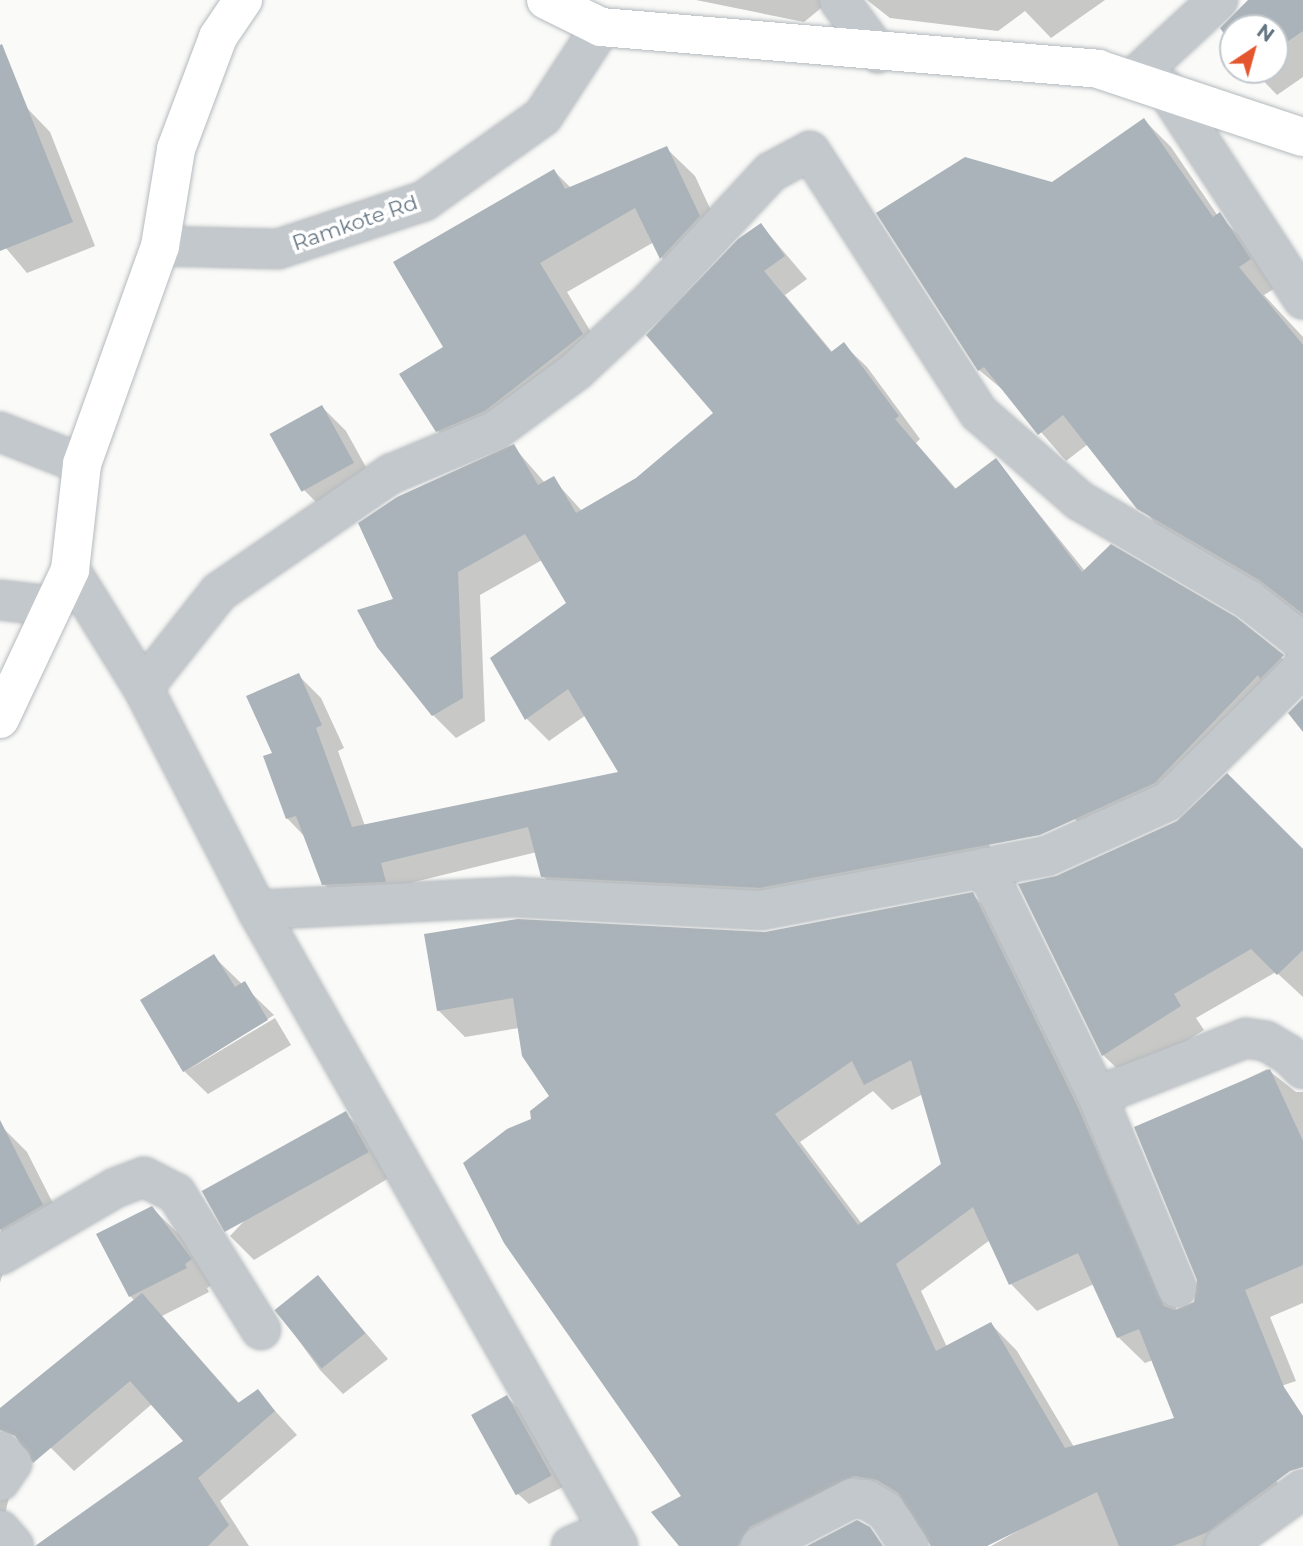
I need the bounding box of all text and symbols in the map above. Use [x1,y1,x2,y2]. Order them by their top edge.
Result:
north arrow [1219,14,1289,84]
text: N [1252,19,1278,47]
street label: Ramkote Rd [289,190,421,256]

